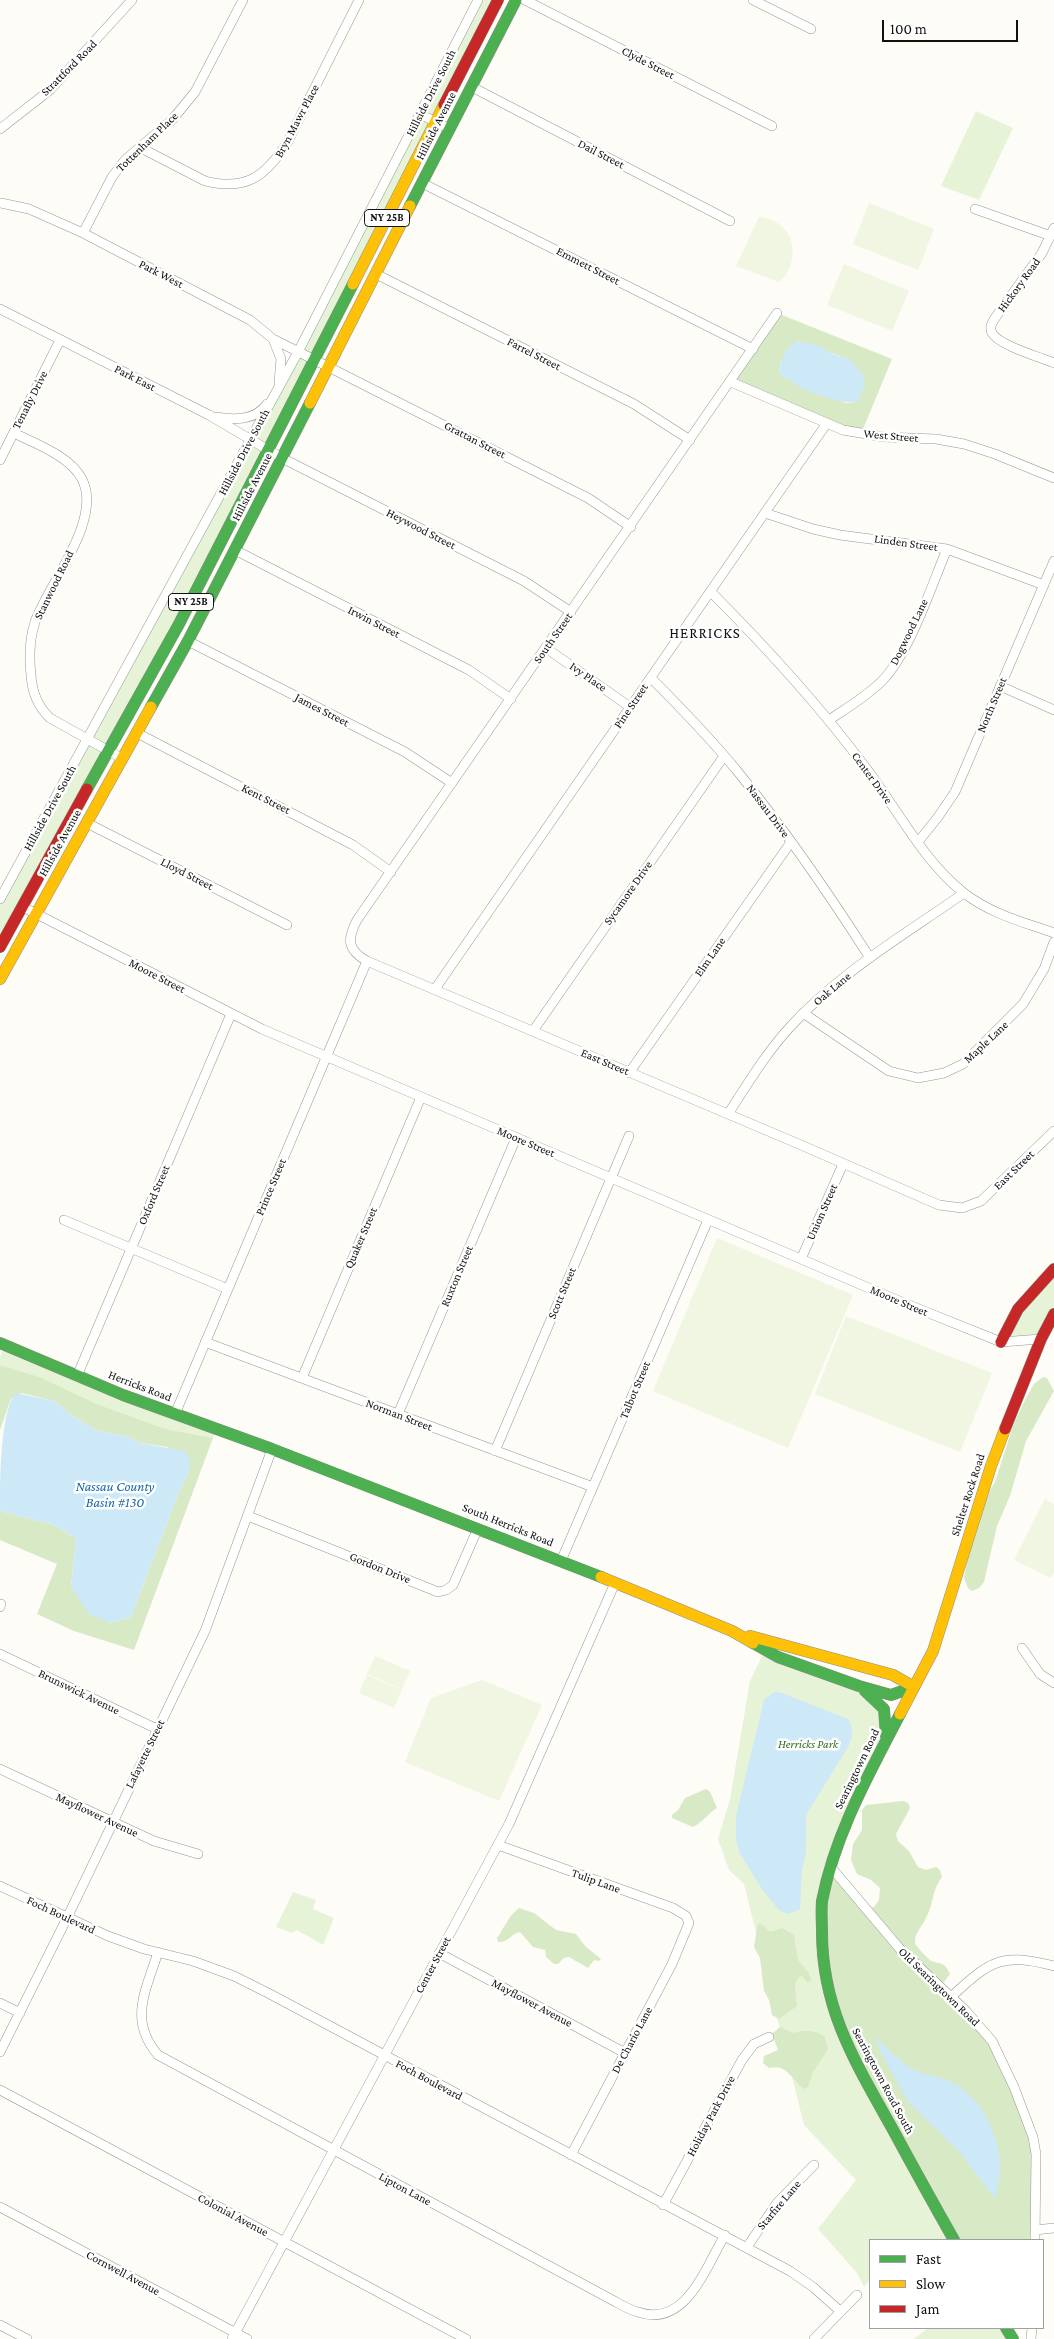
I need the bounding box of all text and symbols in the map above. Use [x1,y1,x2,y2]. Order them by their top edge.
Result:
scale bar [884,10,1020,42]
text: 100 m [890,21,927,37]
street label: Strattford Road [38,37,100,99]
street label: Clyde Street [619,44,677,82]
street label: Hillside Drive South [403,47,459,139]
street label: Bryn Mawr Place [272,82,322,160]
street label: Hillside Avenue [413,90,459,162]
street label: Tottenham Place [113,109,181,175]
street label: Dail Street [575,136,627,172]
road number: NY 25B [364,210,410,227]
street label: Emmett Street [554,244,622,288]
street label: Hickory Road [994,255,1044,315]
street label: Park West [136,257,186,291]
street label: Farrel Street [505,334,563,374]
street label: Park East [112,362,158,394]
street label: Tenafly Drive [9,368,51,432]
street label: Hillside Drive South [215,406,273,498]
street label: Grattan Street [442,418,508,462]
street label: West Street [863,426,919,446]
street label: Hillside Avenue [229,451,275,523]
street label: Heywood Street [384,505,458,553]
street label: Linden Street [873,531,939,555]
street label: Stanwood Road [31,548,77,622]
road number: NY 25B [168,594,214,610]
street label: Dogwood Lane [887,596,931,668]
street label: Irwin Street [345,603,403,641]
street label: South Street [530,610,576,666]
district label: HERRICKS [668,624,742,642]
street label: Ivy Place [567,659,609,695]
street label: North Street [974,675,1010,735]
street label: Pine Street [611,681,651,731]
street label: James Street [292,690,352,730]
street label: Center Drive [848,749,896,807]
street label: Hillside Drive South [21,763,79,853]
street label: Kent Street [239,781,293,817]
street label: Nassau Drive [743,781,793,841]
street label: Hillside Avenue [36,807,84,879]
street label: Lloyd Street [158,855,216,893]
street label: Sycamore Drive [601,858,655,928]
street label: Elm Lane [691,935,729,979]
street label: Moore Street [126,956,188,996]
street label: Oak Lane [810,969,854,1009]
street label: Maple Lane [961,1018,1011,1066]
street label: East Street [579,1045,631,1079]
street label: Moore Street [495,1123,557,1161]
street label: East Street [991,1147,1037,1193]
street label: Prince Street [253,1156,289,1218]
street label: Oxford Street [135,1163,173,1227]
street label: Union Street [803,1182,841,1242]
street label: Quaker Street [342,1205,380,1271]
street label: Ruxton Street [438,1243,476,1309]
street label: Scott Street [545,1265,579,1321]
street label: Moore Street [868,1282,930,1320]
street label: Talbot Street [616,1359,654,1421]
street label: Herricks Road [106,1367,174,1405]
street label: Norman Street [364,1396,434,1434]
street label: Shelter Rock Road [948,1452,988,1538]
water label: Nassau County Basin #130 [76,1479,154,1511]
street label: South Herricks Road [460,1500,556,1550]
street label: Gordon Drive [347,1549,413,1587]
street label: Brunswick Avenue [36,1666,122,1718]
street label: Lafayette Street [122,1717,168,1791]
street label: Searingtown Road [831,1726,883,1812]
park label: Herricks Park [778,1737,838,1751]
street label: Mayflower Avenue [53,1790,141,1840]
street label: Tulip Lane [570,1866,622,1896]
street label: Foch Boulevard [25,1893,97,1937]
street label: Center Street [412,1934,454,1996]
street label: Old Searingtown Road [895,1944,983,2030]
street label: Mayflower Avenue [489,1976,575,2030]
street label: De Chario Lane [608,2004,656,2076]
street label: Searingtown Road South [849,2025,917,2137]
street label: Foch Boulevard [393,2056,465,2104]
street label: Holiday Park Drive [684,2073,738,2159]
street label: Lipton Lane [376,2169,434,2209]
street label: Starfire Lane [754,2177,804,2233]
street label: Colonial Avenue [195,2190,271,2240]
legend [869,2239,1044,2329]
street label: Cornwell Avenue [84,2247,162,2299]
text: Fast [916,2251,941,2267]
text: Slow [916,2276,945,2292]
text: Jam [916,2301,939,2317]

